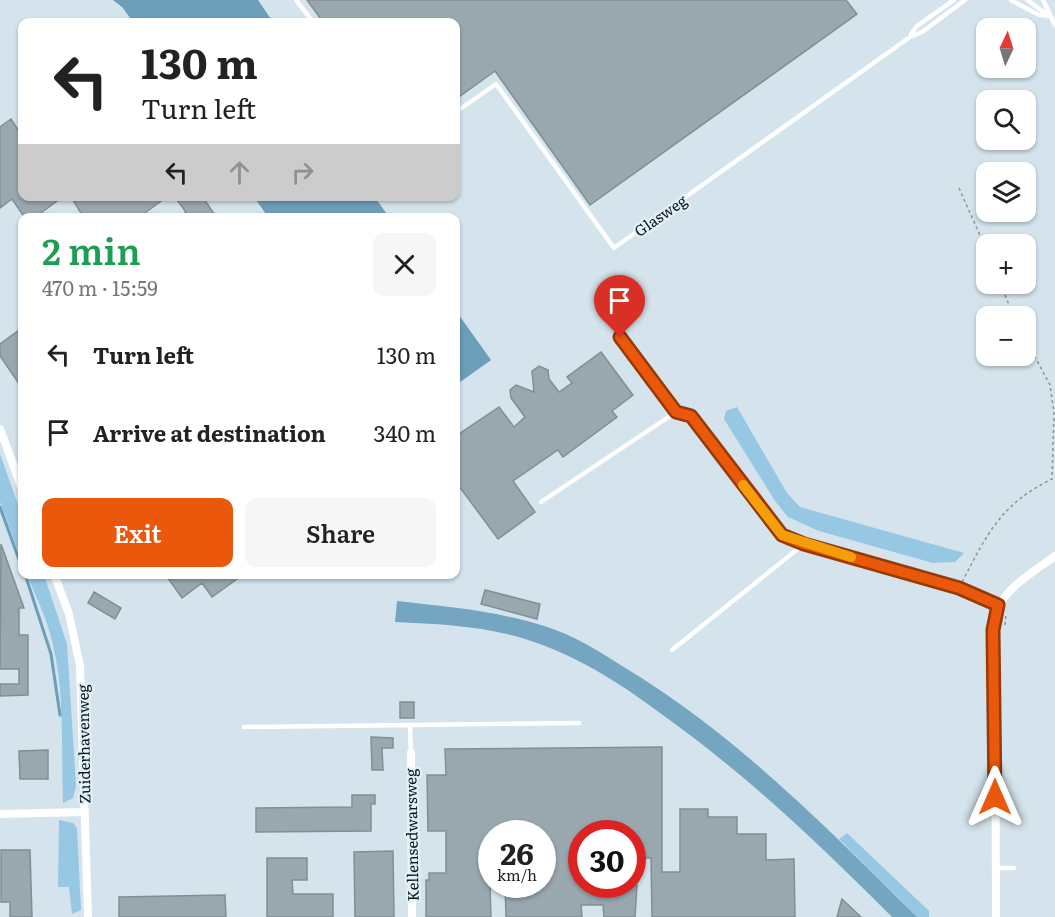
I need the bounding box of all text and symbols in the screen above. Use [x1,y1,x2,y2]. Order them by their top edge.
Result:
north arrow [976,18,1036,78]
map controls [976,18,1036,366]
text: 130 m [141,30,258,92]
icon: left [42,42,120,120]
text: Turn left [141,87,256,127]
button: search [976,90,1036,150]
icon: left [160,156,193,189]
icon: ahead [223,156,256,189]
icon: right [286,156,319,189]
button: layers [976,162,1036,222]
street label: Glasweg [629,188,692,242]
text: 2 min [42,223,141,276]
button: close [373,233,436,296]
button: + [976,234,1036,294]
text: 470 m · 15:59 [42,272,158,302]
pin [594,275,645,337]
icon: arrive [603,284,636,317]
button: − [976,306,1036,366]
icon: left [42,338,75,371]
text: Turn left [93,338,194,371]
text: 130 m [377,338,436,371]
icon: arrive [42,416,75,449]
text: Arrive at destination [93,416,326,449]
text: 340 m [374,416,436,449]
button: Exit [42,498,233,567]
button: Share [245,498,436,567]
street label: Zuiderhavenweg [70,683,96,804]
position arrow [963,765,1027,829]
street label: Kellensedwarsweg [398,768,424,902]
speed limit sign: 30 [568,820,646,898]
text: 26 [500,830,534,874]
text: km/h [497,863,537,886]

